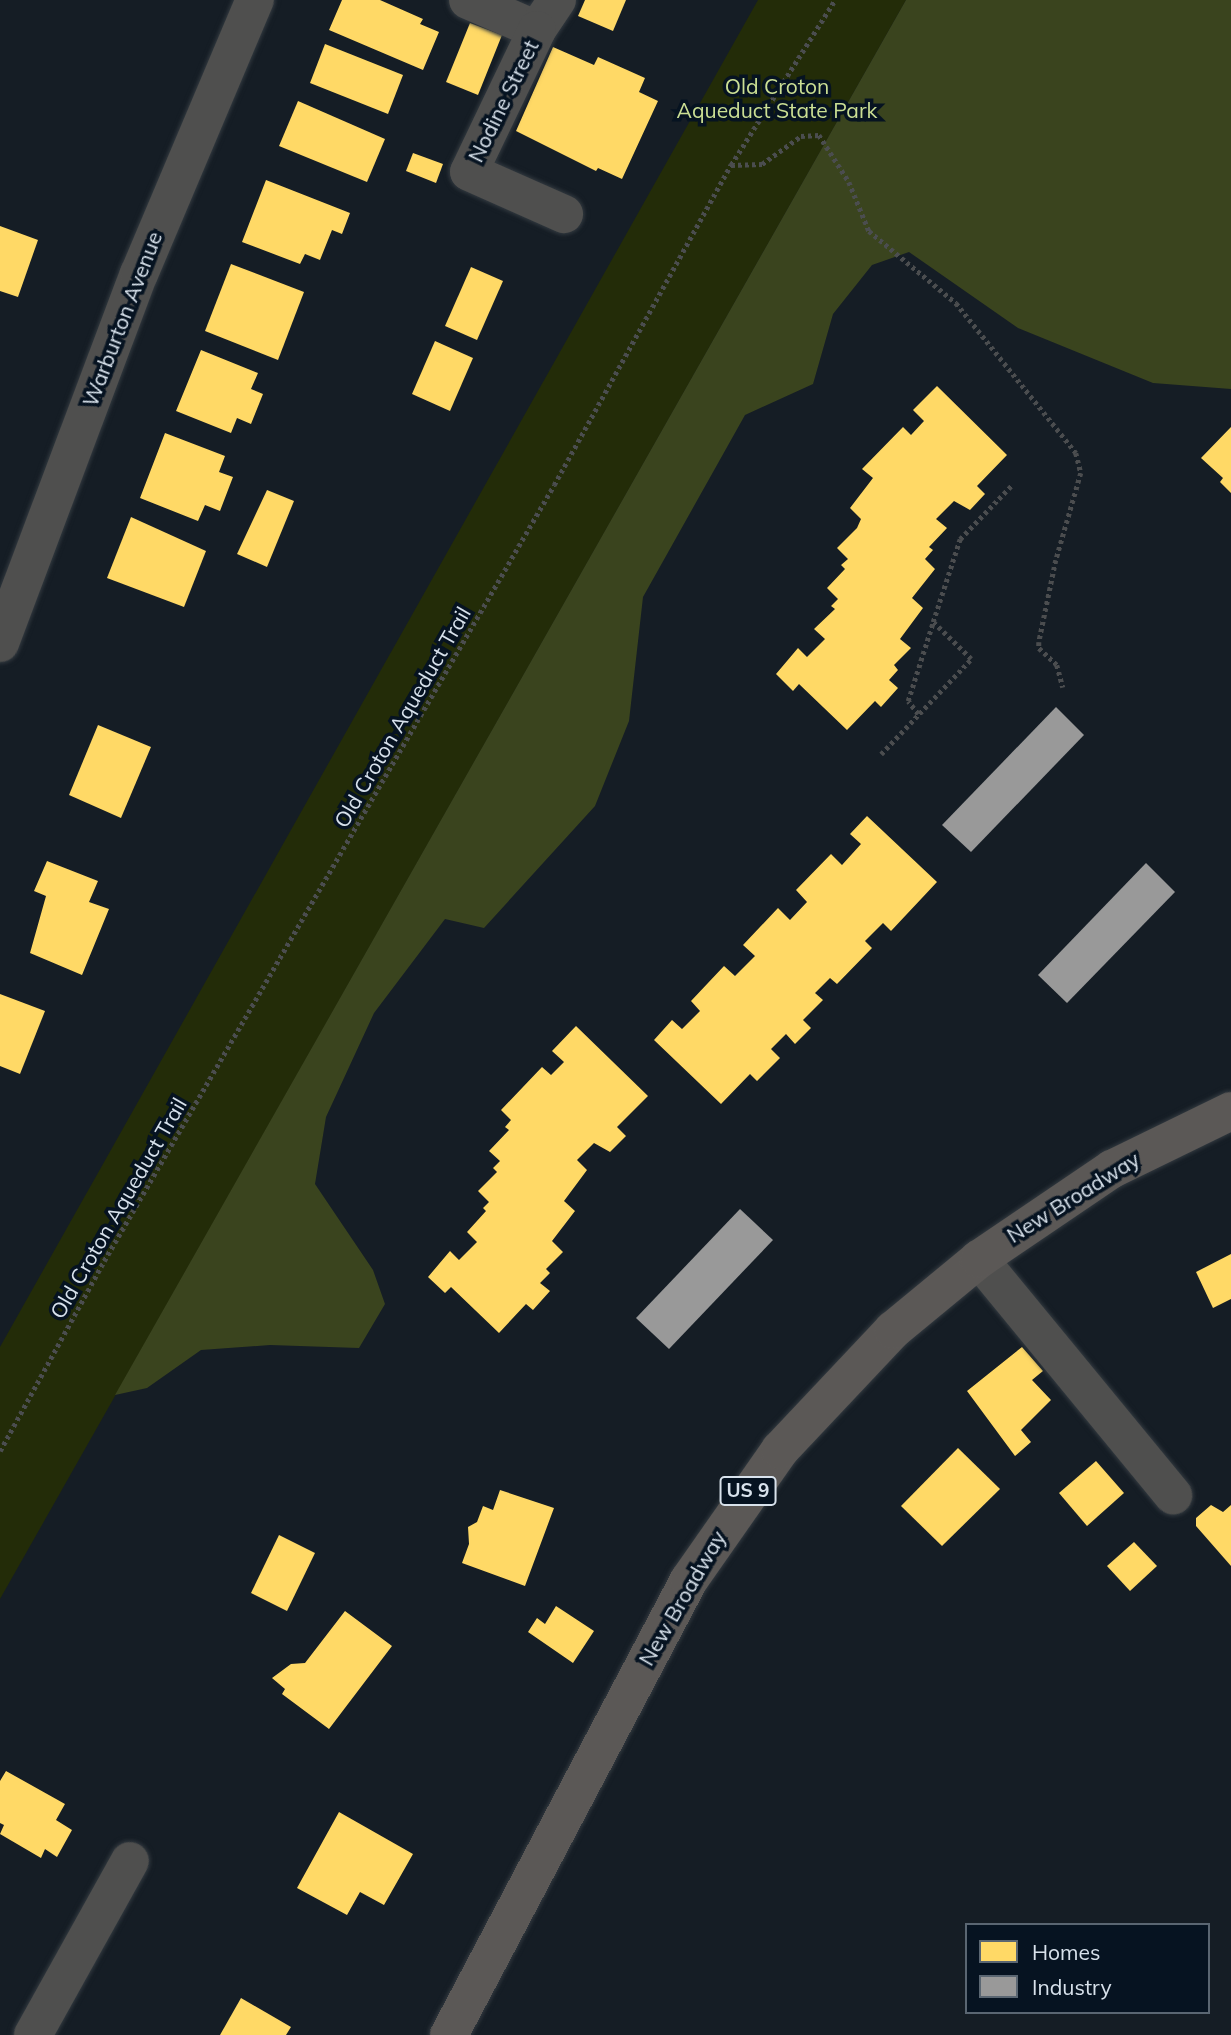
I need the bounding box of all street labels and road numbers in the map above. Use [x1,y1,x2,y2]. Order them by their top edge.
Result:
street label: Nodine Street [463,36,543,166]
street label: Warburton Avenue [77,228,167,410]
street label: Old Croton Aqueduct Trail [328,602,476,832]
street label: Old Croton Aqueduct Trail [44,1093,192,1323]
street label: New Broadway [1002,1146,1144,1248]
road number: US 9 [718,1476,778,1506]
street label: New Broadway [633,1526,731,1670]

